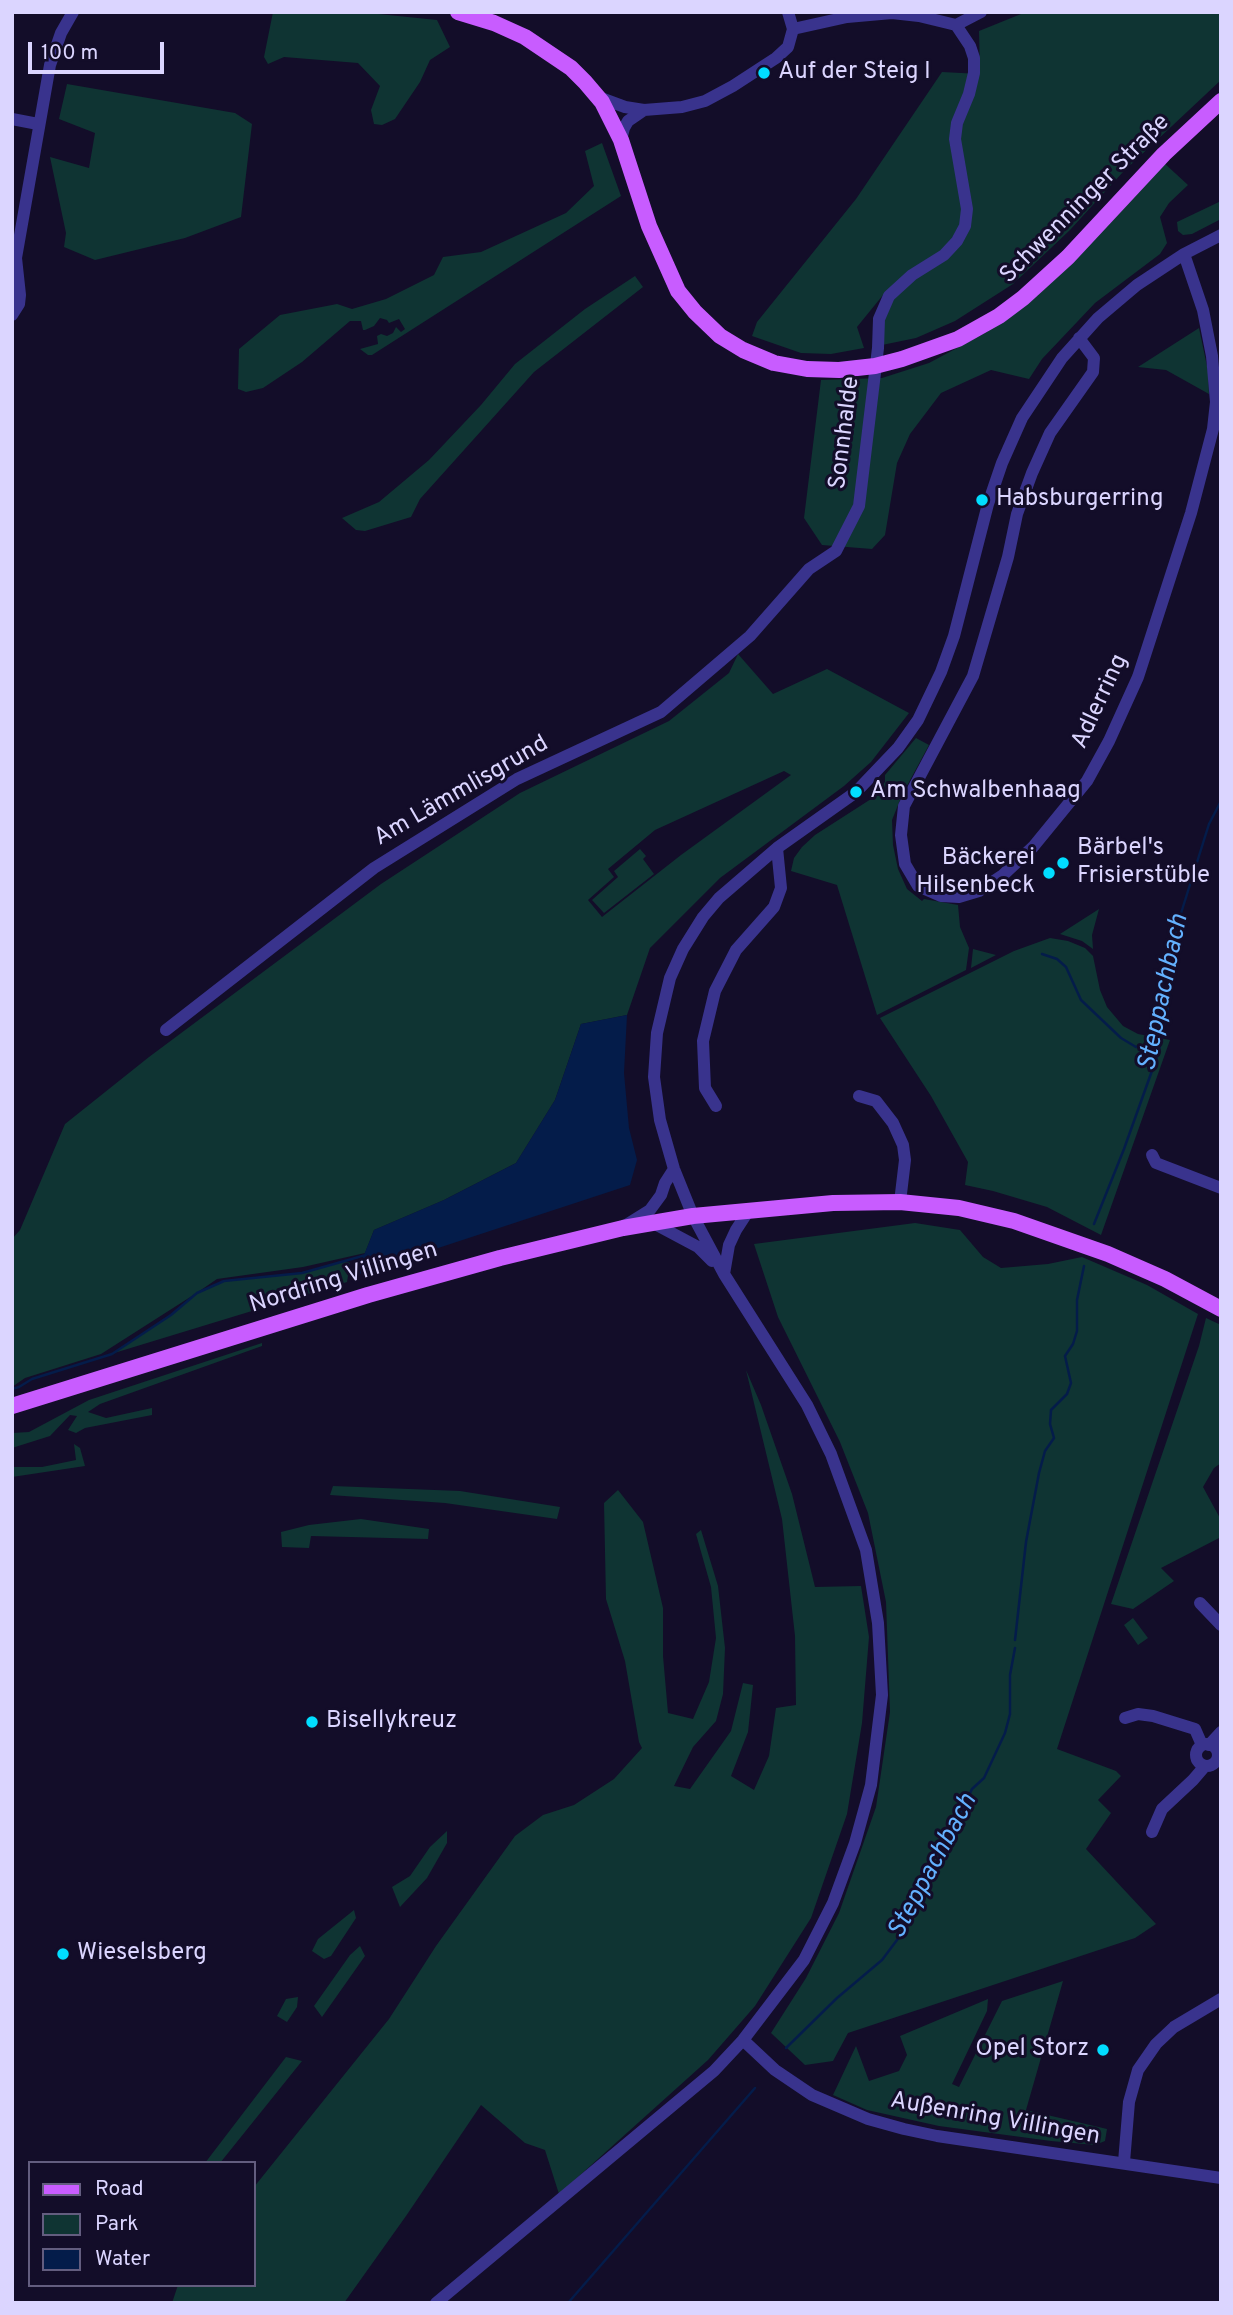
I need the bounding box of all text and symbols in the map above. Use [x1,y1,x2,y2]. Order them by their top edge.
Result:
scale bar [32,28,168,72]
text: 100 m [41,40,98,67]
place label: Auf der Steig I [778,59,931,87]
marker: Auf der Steig I [756,65,772,81]
street label: Schwenninger Straße [995,109,1177,291]
street label: Sonnhalde [825,375,867,491]
place label: Habsburgerring [996,486,1164,514]
marker: Habsburgerring [974,492,990,508]
street label: Adlerring [1067,650,1135,754]
street label: Am Lämmlisgrund [370,730,554,854]
place label: Am Schwalbenhaag [870,778,1081,806]
marker: Am Schwalbenhaag [848,784,864,800]
place label: Bärbel's Frisierstüble [1077,835,1210,891]
place label: Bäckerei Hilsenbeck [916,845,1035,901]
marker: Bärbel's Frisierstüble [1055,855,1071,871]
marker: Bäckerei Hilsenbeck [1041,865,1057,881]
water label: Steppachbach [1133,912,1197,1074]
street label: Nordring Villingen [246,1237,442,1321]
place label: Bisellykreuz [326,1708,457,1736]
marker: Bisellykreuz [304,1714,320,1730]
water label: Steppachbach [883,1789,985,1945]
place label: Wieselsberg [77,1940,207,1968]
marker: Wieselsberg [55,1946,71,1962]
place label: Opel Storz [975,2036,1089,2064]
marker: Opel Storz [1095,2042,1111,2058]
street label: Außenring Villingen [888,2087,1102,2153]
legend [28,2161,256,2287]
text: Road [95,2176,144,2203]
text: Park [95,2211,138,2238]
text: Water [95,2246,150,2273]

